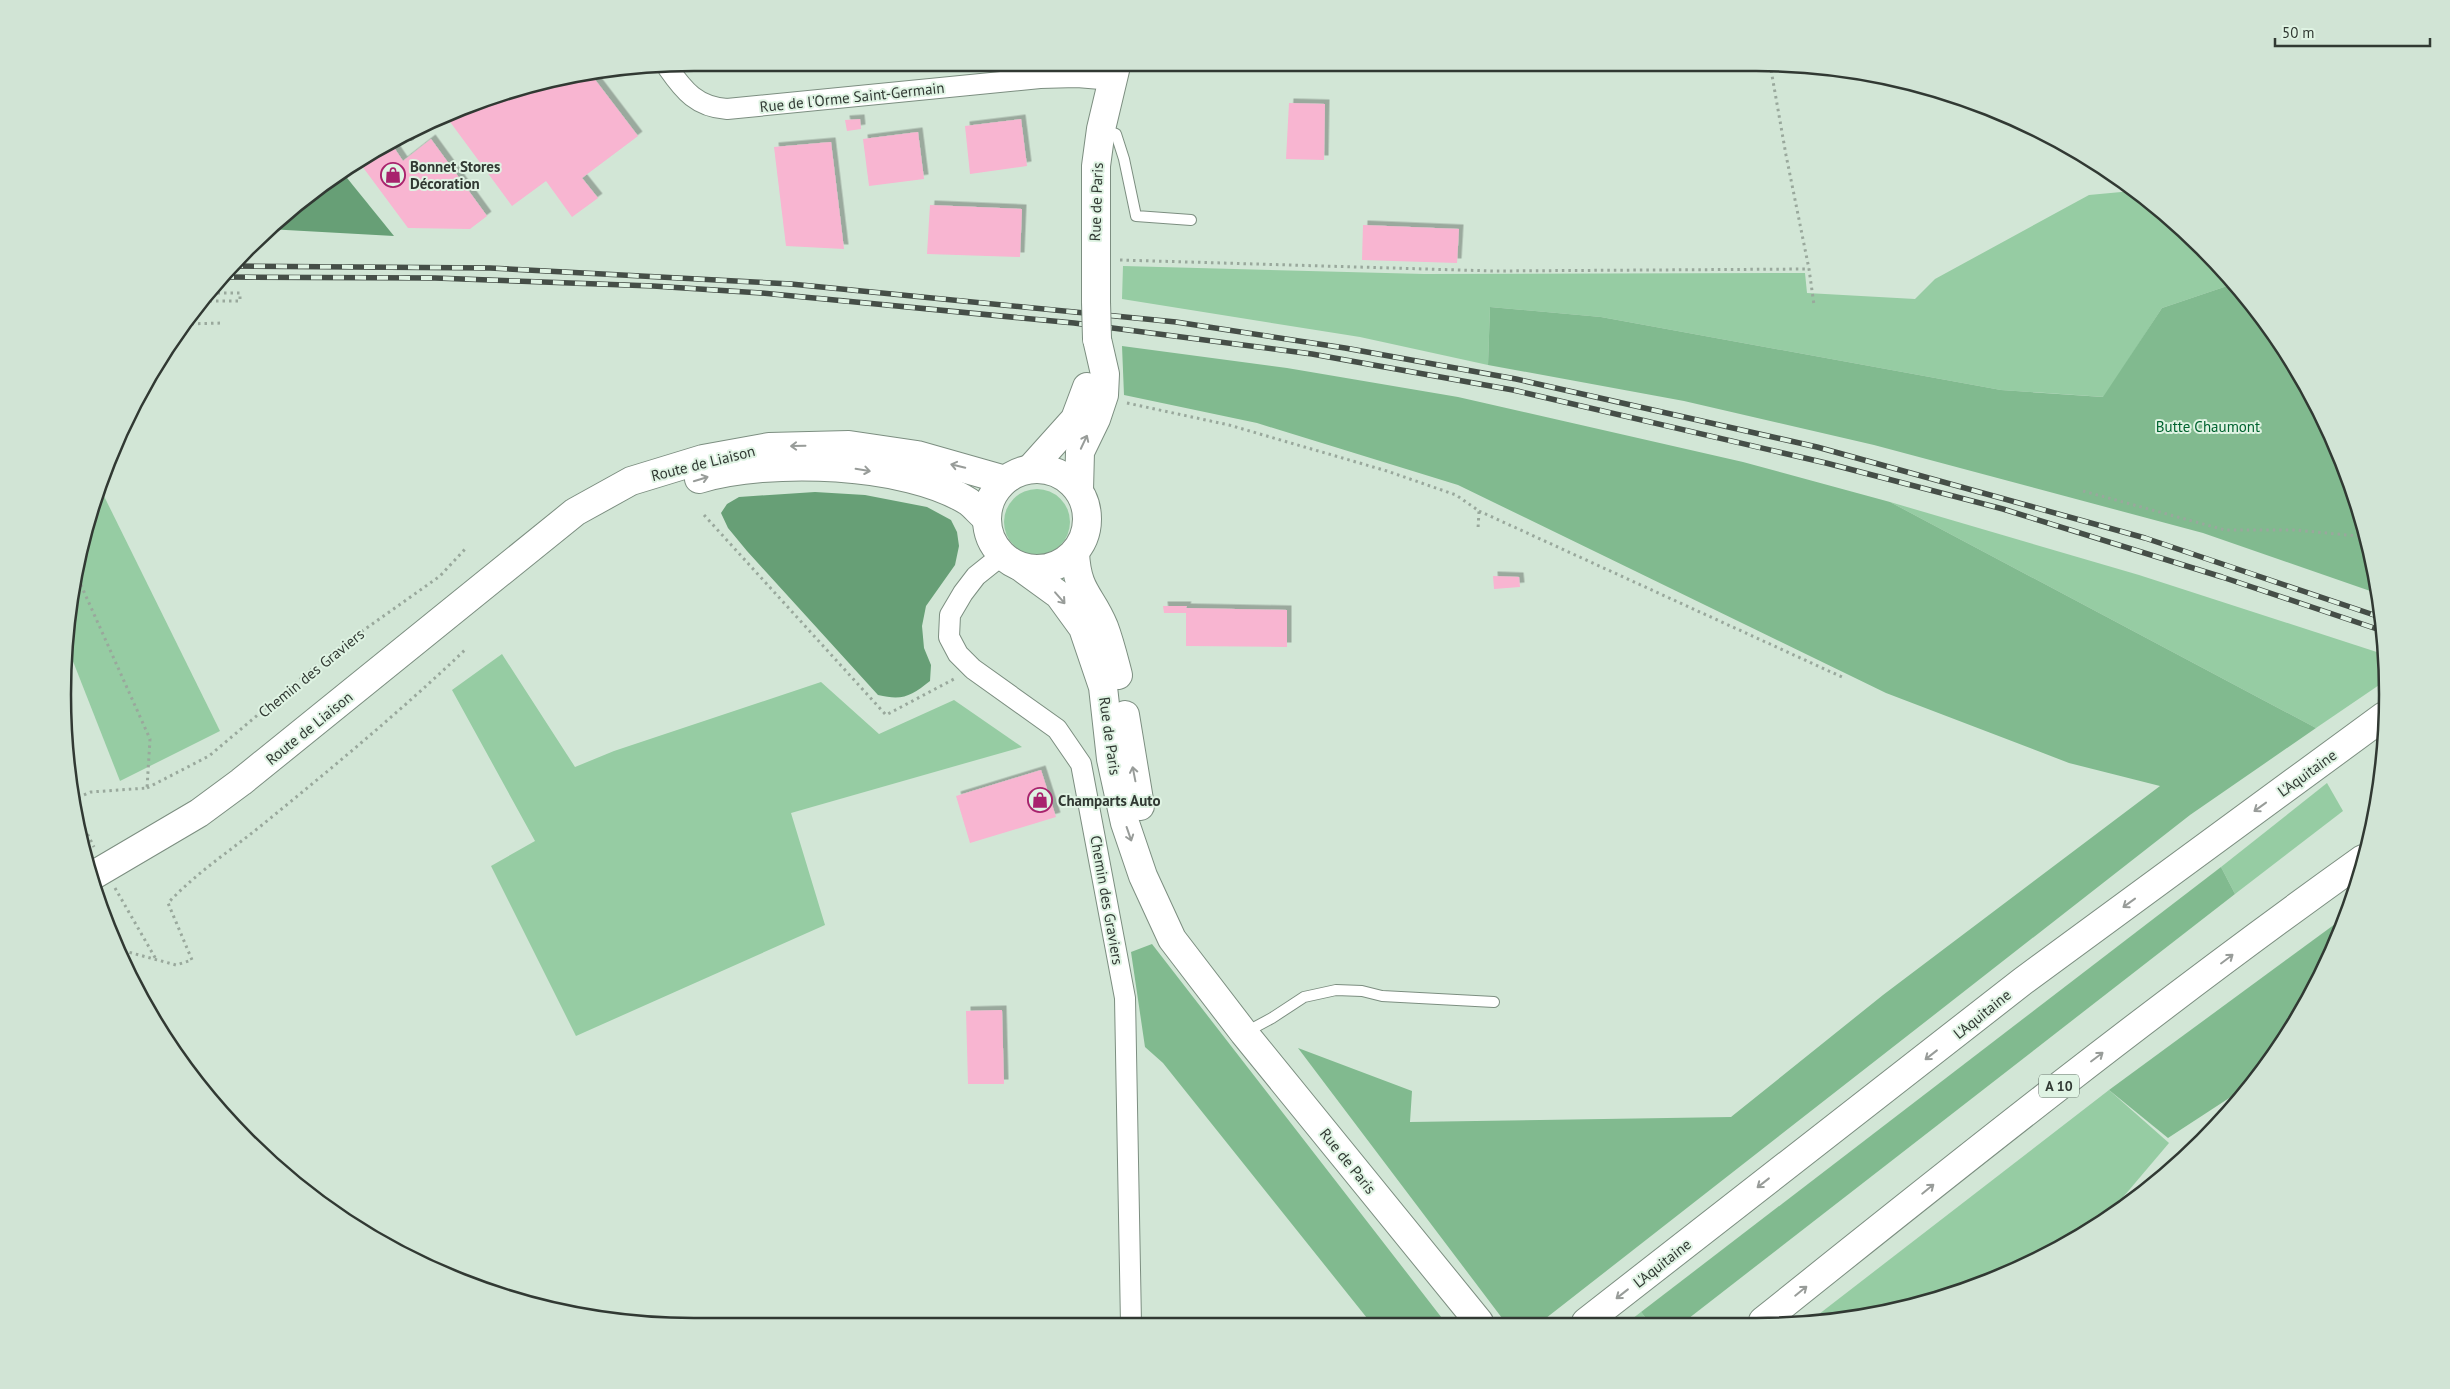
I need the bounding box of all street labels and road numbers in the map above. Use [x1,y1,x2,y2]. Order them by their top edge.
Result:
street label: Rue de l'Orme Saint-Germain [759,78,945,116]
street label: Rue de Paris [1085,162,1107,242]
street label: Route de Liaison [649,441,757,485]
street label: Chemin des Graviers [254,624,368,722]
street label: Route de Liaison [262,687,356,769]
street label: Rue de Paris [1095,696,1125,776]
street label: L'Aquitaine [2274,745,2340,801]
street label: Chemin des Graviers [1086,834,1128,966]
street label: L'Aquitaine [1949,985,2015,1043]
road number: A 10 [2039,1074,2079,1098]
street label: Rue de Paris [1316,1124,1380,1198]
street label: L'Aquitaine [1629,1234,1695,1292]

